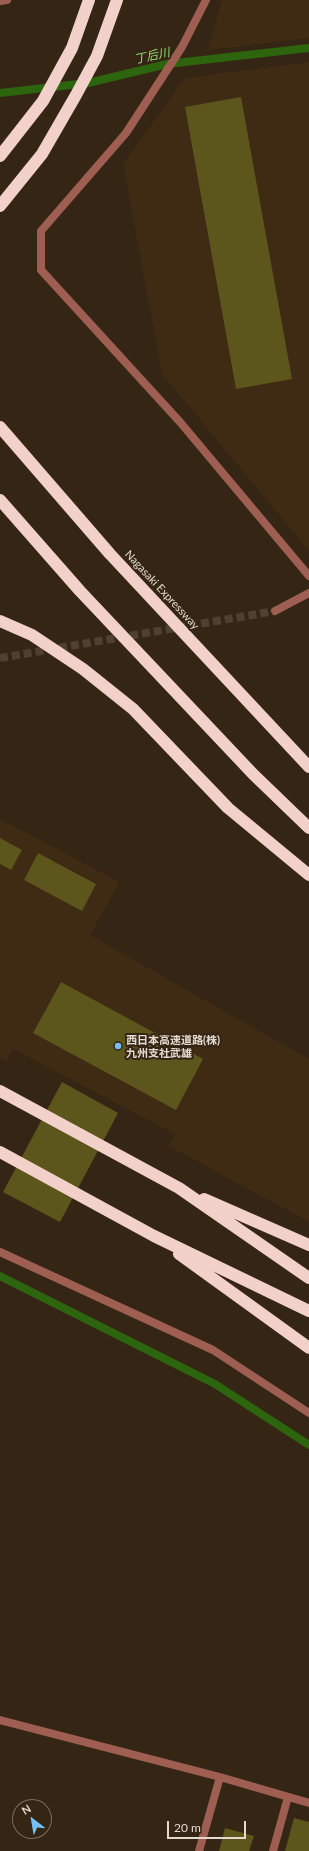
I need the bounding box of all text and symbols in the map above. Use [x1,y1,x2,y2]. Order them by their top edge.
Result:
water label: 丁后川 [133,45,171,67]
street label: Nagasaki Expressway [122,548,202,632]
place label: 西日本高速道路(株) 九州支社武雄 [126,1033,220,1059]
marker: 西日本高速道路(株) 九州支社武雄 [113,1041,123,1051]
north arrow [12,1799,52,1839]
text: N [19,1801,33,1817]
scale bar [169,1813,248,1839]
text: 20 m [174,1820,201,1835]

